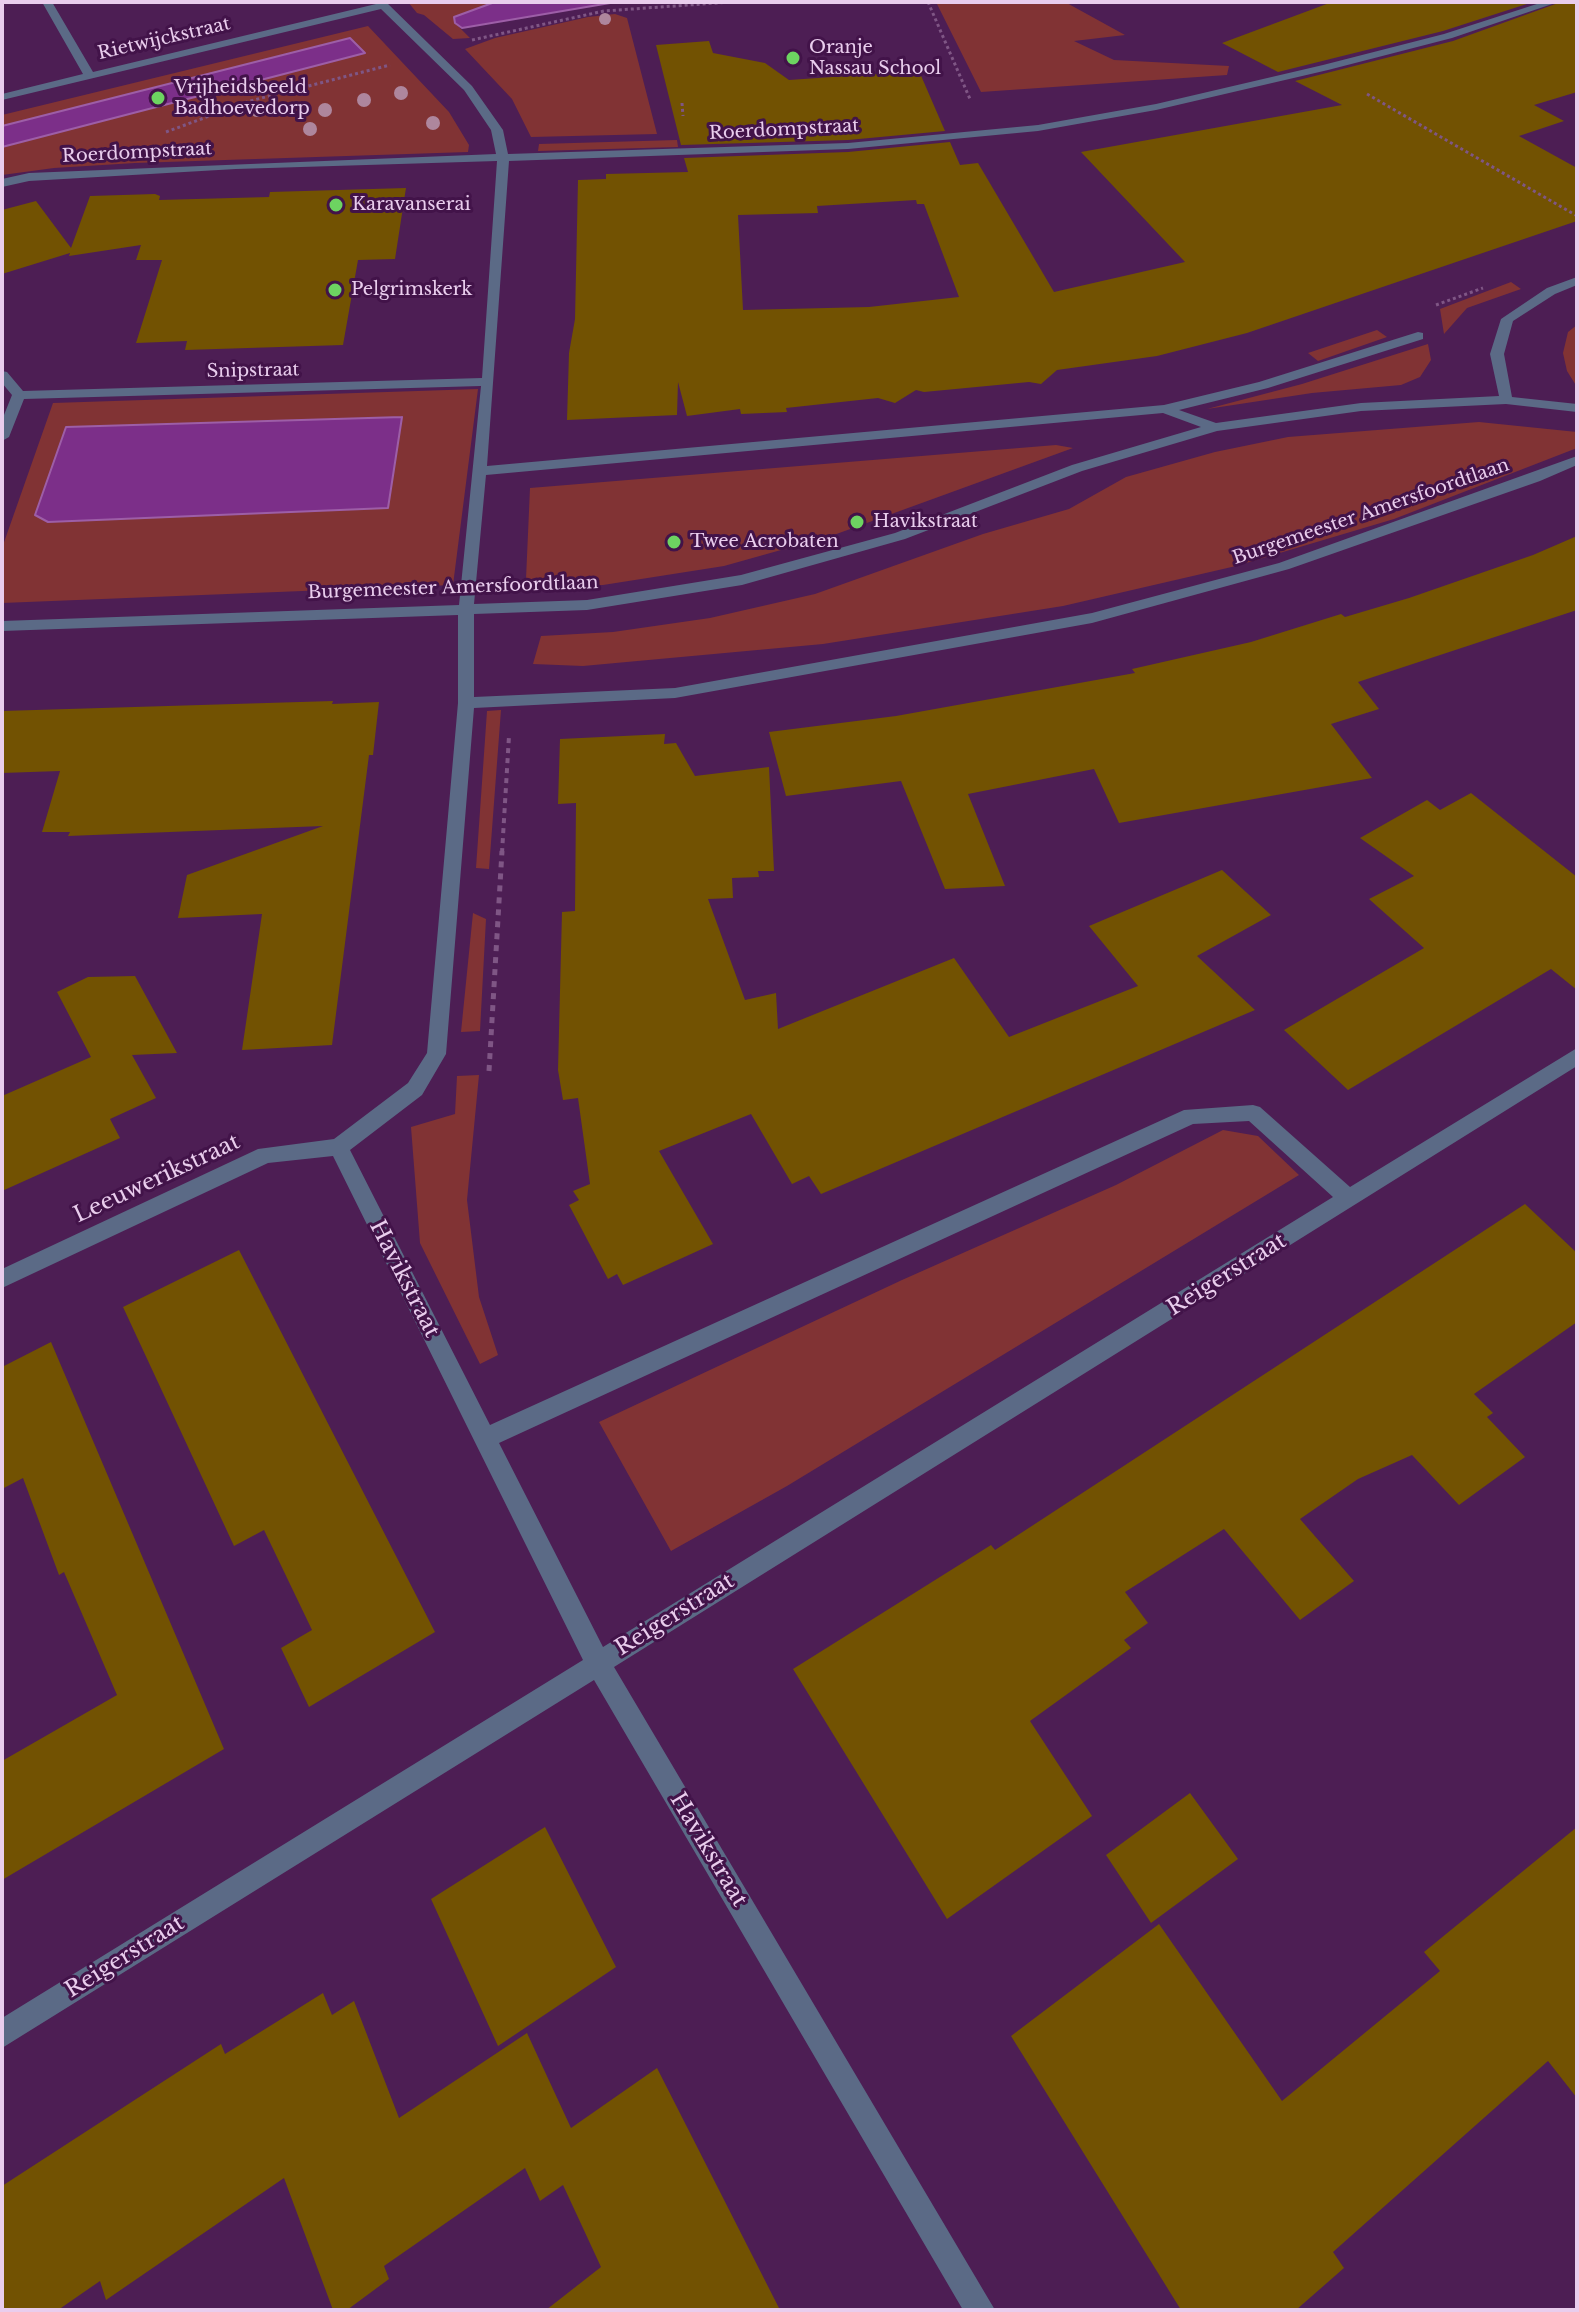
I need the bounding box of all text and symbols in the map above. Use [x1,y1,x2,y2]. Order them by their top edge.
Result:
street label: Rietwijckstraat [96,13,232,65]
place label: Oranje Nassau School [809,37,941,80]
marker: Oranje Nassau School [784,49,802,67]
place label: Vrijheidsbeeld Badhoevedorp [174,77,310,120]
marker: Vrijheidsbeeld Badhoevedorp [149,89,167,107]
street label: Roerdompstraat [708,115,860,145]
street label: Roerdompstraat [61,138,213,168]
place label: Karavanserai [352,194,471,216]
marker: Karavanserai [327,196,345,214]
place label: Pelgrimskerk [351,279,472,301]
marker: Pelgrimskerk [326,281,344,299]
street label: Snipstraat [206,359,300,383]
street label: Burgemeester Amersfoordtlaan [1230,454,1512,570]
place label: Havikstraat [873,511,978,533]
marker: Havikstraat [848,513,866,531]
place label: Twee Acrobaten [690,531,839,553]
marker: Twee Acrobaten [665,533,683,551]
street label: Burgemeester Amersfoordtlaan [307,572,599,604]
street label: Leeuwerikstraat [70,1129,244,1229]
street label: Havikstraat [363,1216,445,1342]
street label: Reigerstraat [1163,1228,1291,1322]
street label: Reigerstraat [611,1568,739,1662]
street label: Havikstraat [664,1788,752,1912]
street label: Reigerstraat [61,1910,189,2004]

